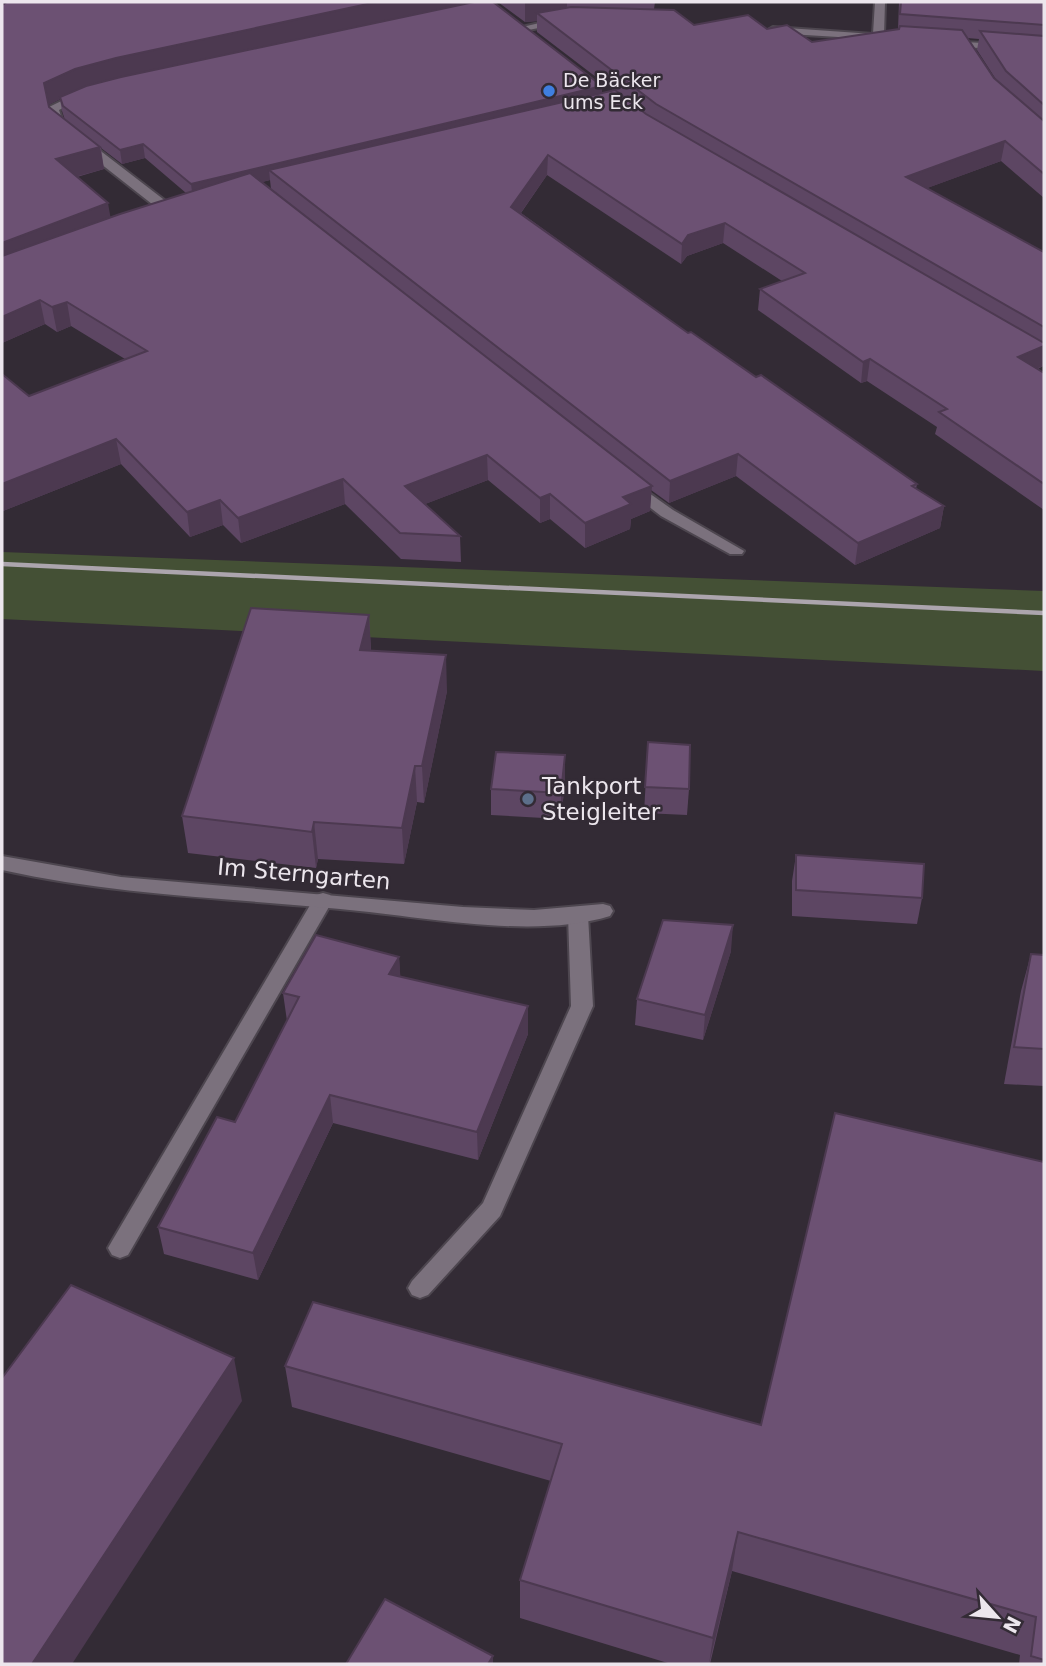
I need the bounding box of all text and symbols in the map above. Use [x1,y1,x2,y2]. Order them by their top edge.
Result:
place label: De Bäcker ums Eck [563,69,660,113]
marker: De Bäcker ums Eck [541,83,557,99]
place label: Tankport Steigleiter [541,773,661,825]
marker: Tankport Steigleiter [520,791,536,807]
street label: Im Sterngarten [216,853,392,895]
north arrow [962,1582,1032,1652]
text: N [999,1613,1026,1637]

